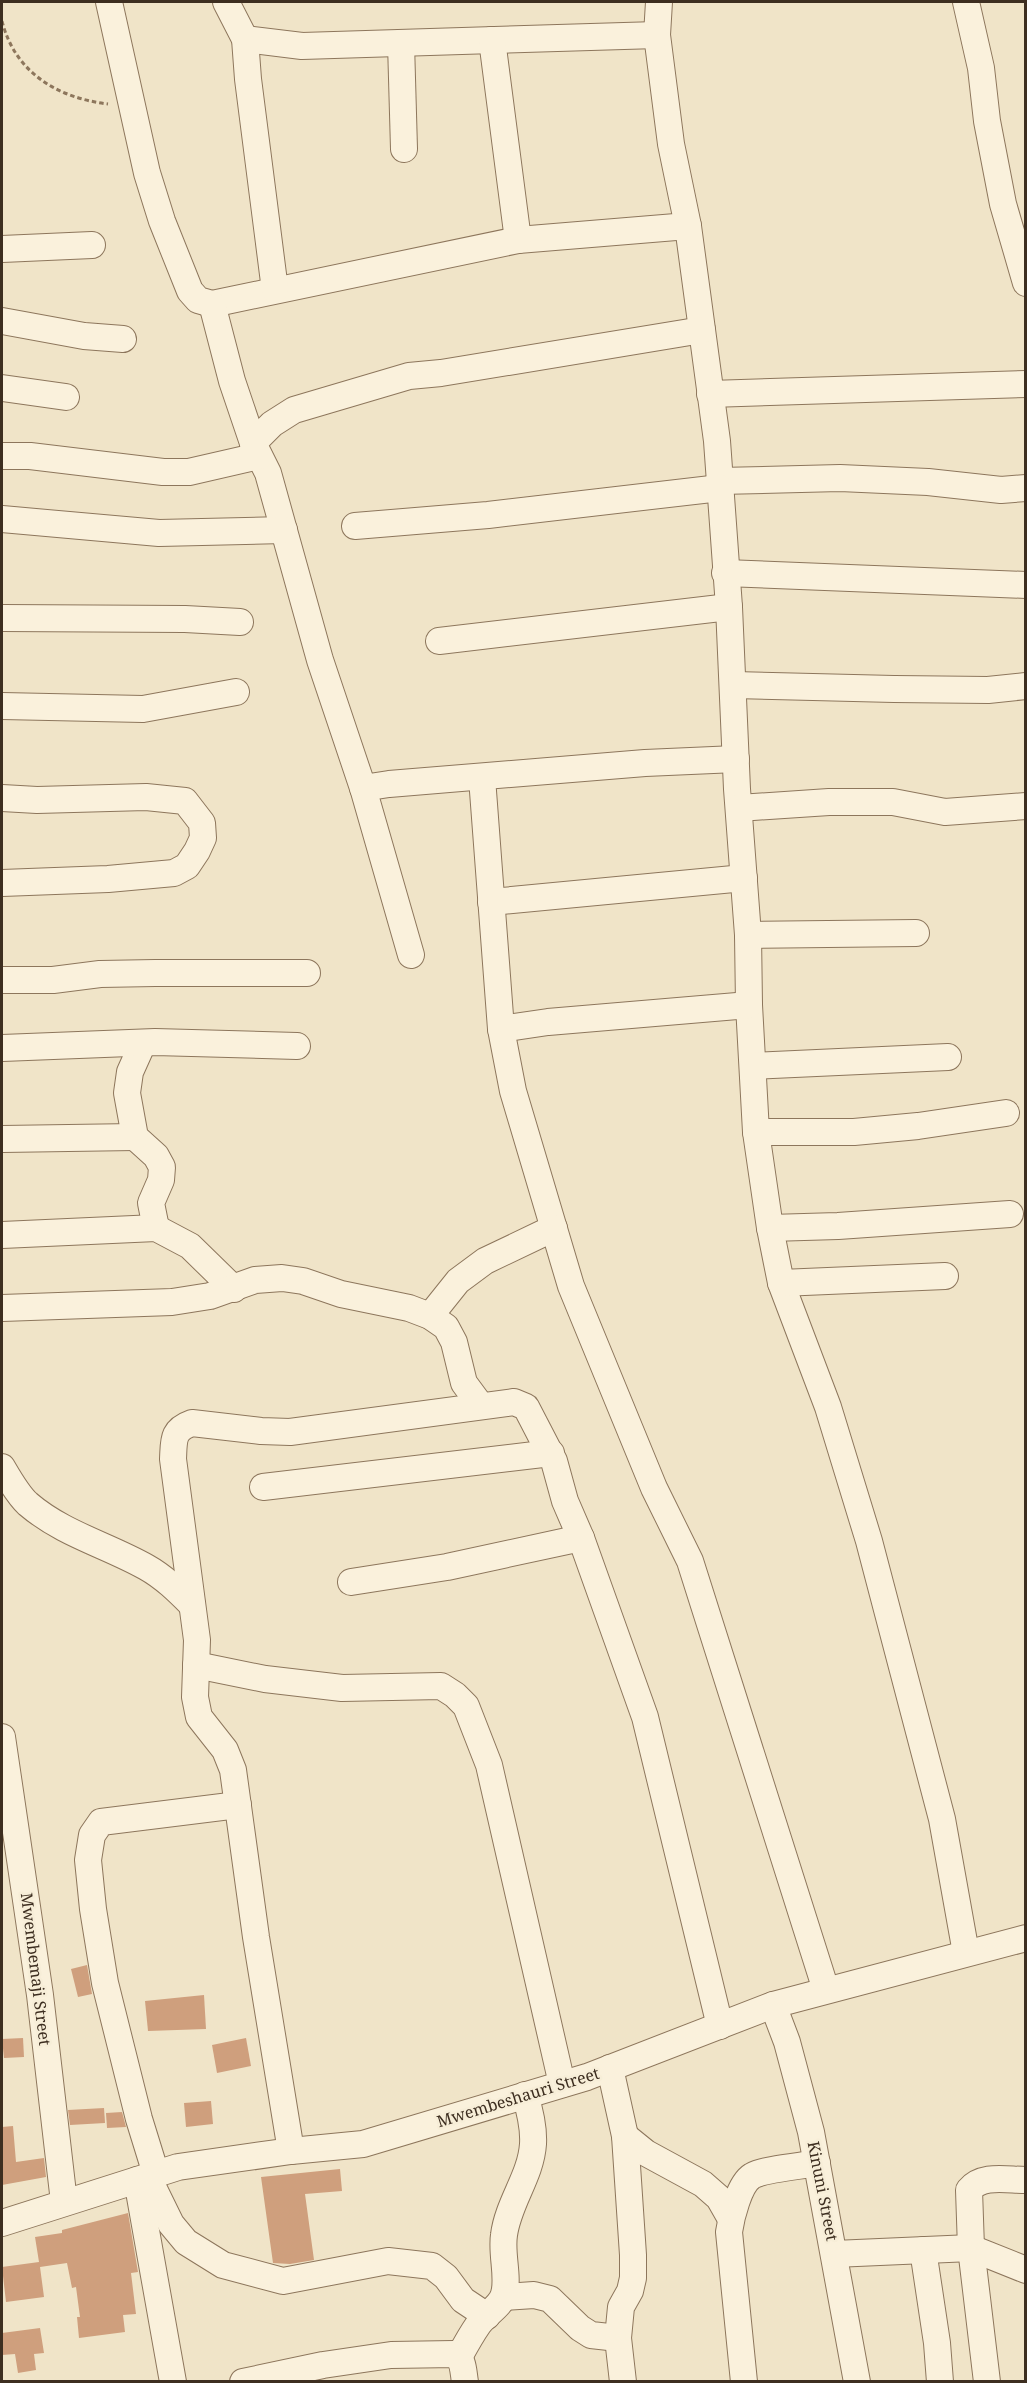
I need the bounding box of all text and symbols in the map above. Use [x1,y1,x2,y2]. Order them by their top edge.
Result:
street label: Mwembemaji Street [16,1891,56,2047]
street label: Mwembeshauri Street [434,2062,602,2132]
street label: Kinuni Street [803,2139,844,2243]

